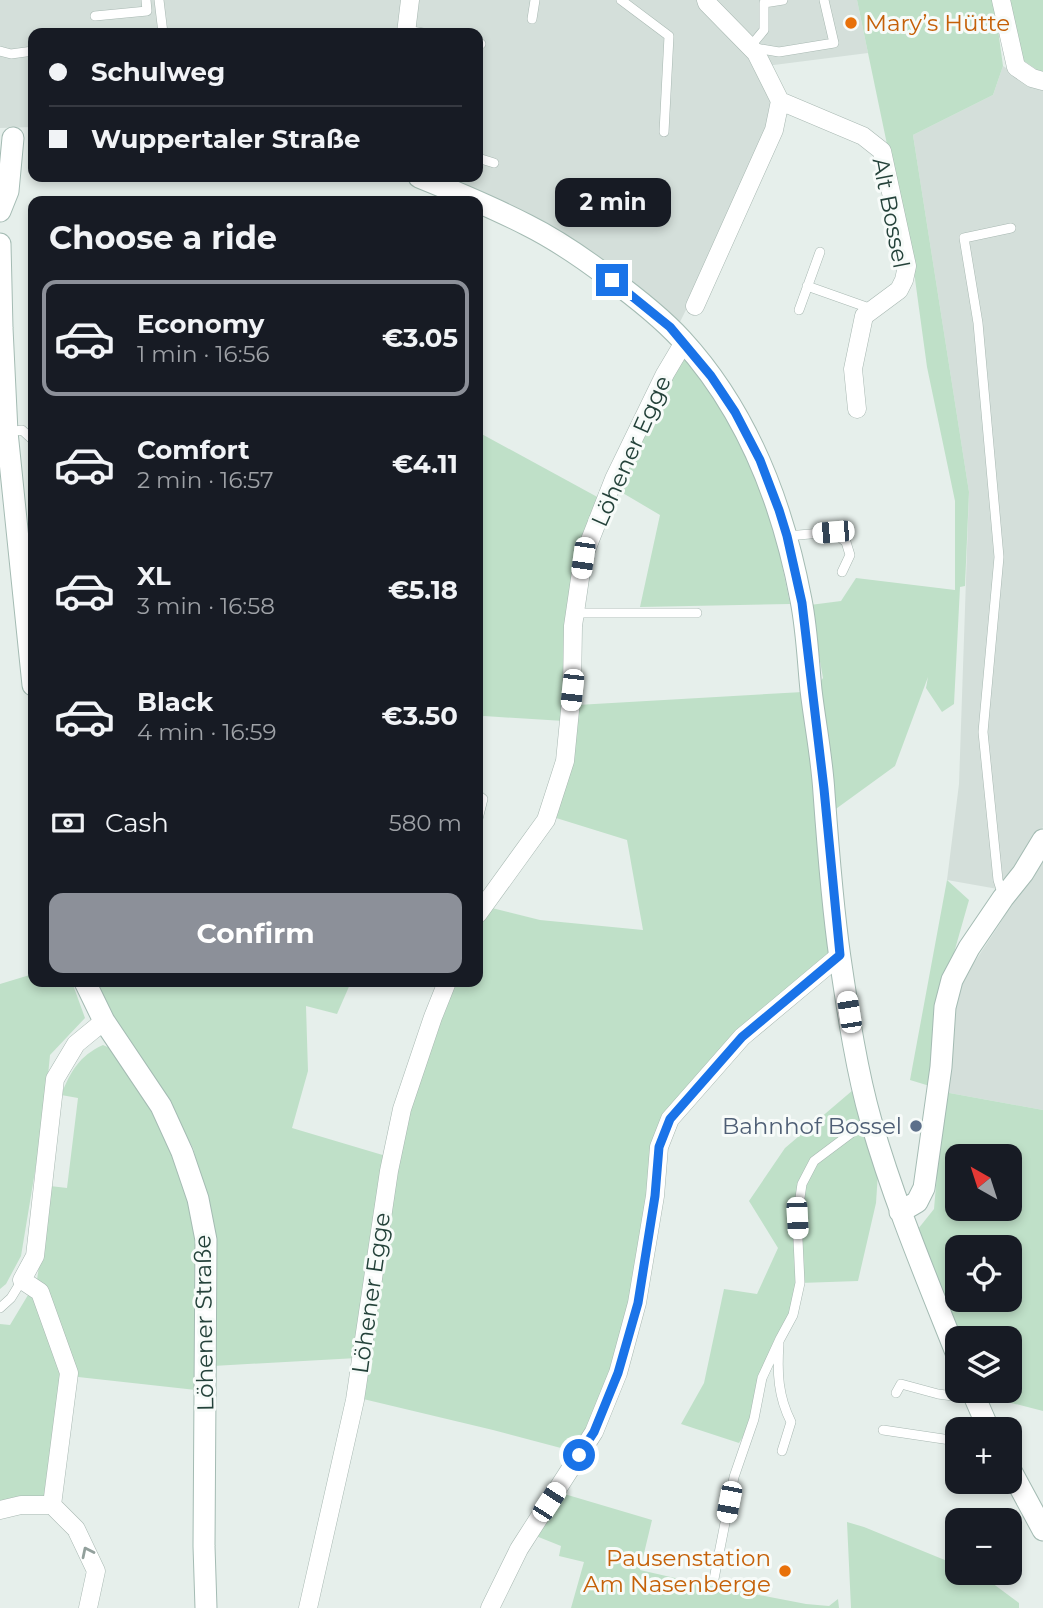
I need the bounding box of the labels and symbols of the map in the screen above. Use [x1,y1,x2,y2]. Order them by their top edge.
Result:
place label: Mary’s Hütte [865,9,1010,37]
marker: Mary’s Hütte [843,15,859,31]
street label: Alt Bossel [867,155,915,271]
callout: 2 min [554,178,670,228]
route end [596,264,628,296]
street label: Löhener Egge [585,371,677,531]
car [812,520,855,544]
car [570,536,597,580]
car [560,668,585,712]
car [836,990,863,1034]
place label: Bahnhof Bossel [722,1112,902,1140]
marker: Bahnhof Bossel [908,1118,924,1134]
north arrow [945,1144,1022,1222]
car [786,1196,809,1240]
street label: Löhener Egge [346,1211,396,1375]
street label: Löhener Straße [188,1235,220,1411]
route start [563,1439,595,1471]
car [529,1479,570,1525]
car [715,1479,744,1525]
place label: Pausenstation Am Nasenberge [583,1544,771,1598]
one-way arrow [81,1547,95,1559]
marker: Pausenstation Am Nasenberge [777,1563,793,1579]

